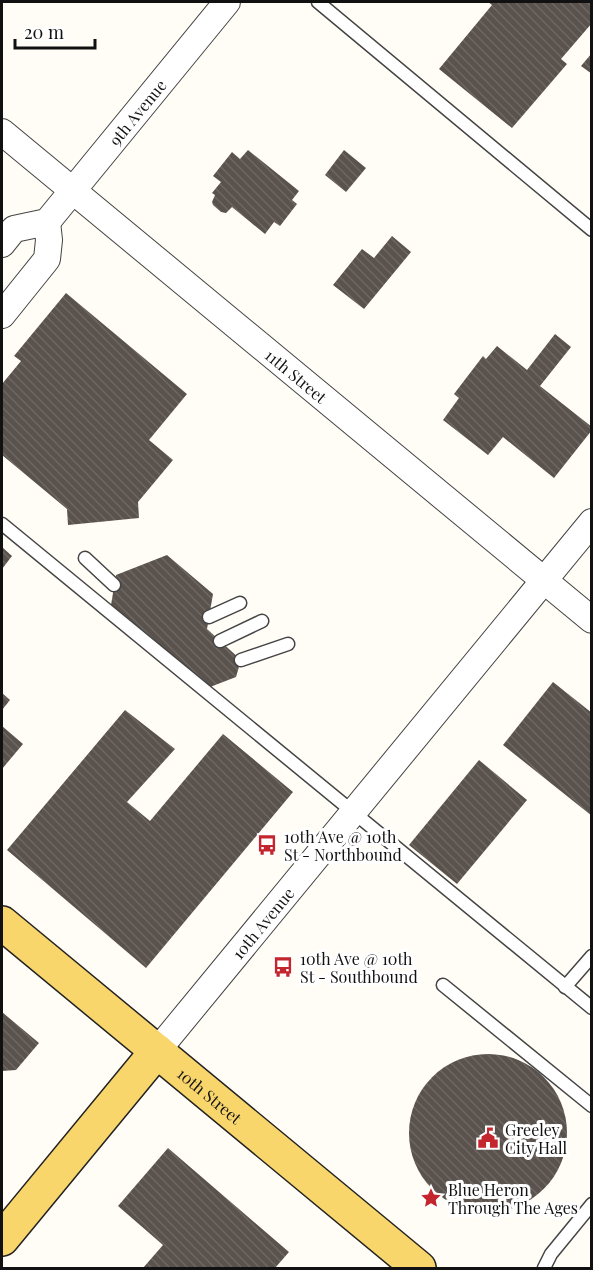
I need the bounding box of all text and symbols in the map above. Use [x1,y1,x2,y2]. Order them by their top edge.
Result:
scale bar [15,12,94,50]
text: 20 m [24,20,64,44]
street label: 9th Avenue [104,75,170,149]
street label: 11th Street [261,344,332,407]
place label: 10th Ave @ 10th St - Northbound [284,826,402,865]
bus stop icon: 10th Ave @ 10th St - Northbound [255,833,279,857]
street label: 10th Avenue [227,883,298,963]
place label: 10th Ave @ 10th St - Southbound [300,948,418,987]
bus stop icon: 10th Ave @ 10th St - Southbound [271,955,295,979]
street label: 10th Street [173,1062,247,1128]
place label: Greeley City Hall [505,1119,568,1158]
public building icon: Greeley City Hall [476,1126,500,1150]
place label: Blue Heron Through The Ages [448,1179,578,1218]
place icon: Blue Heron Through The Ages [419,1186,443,1210]

